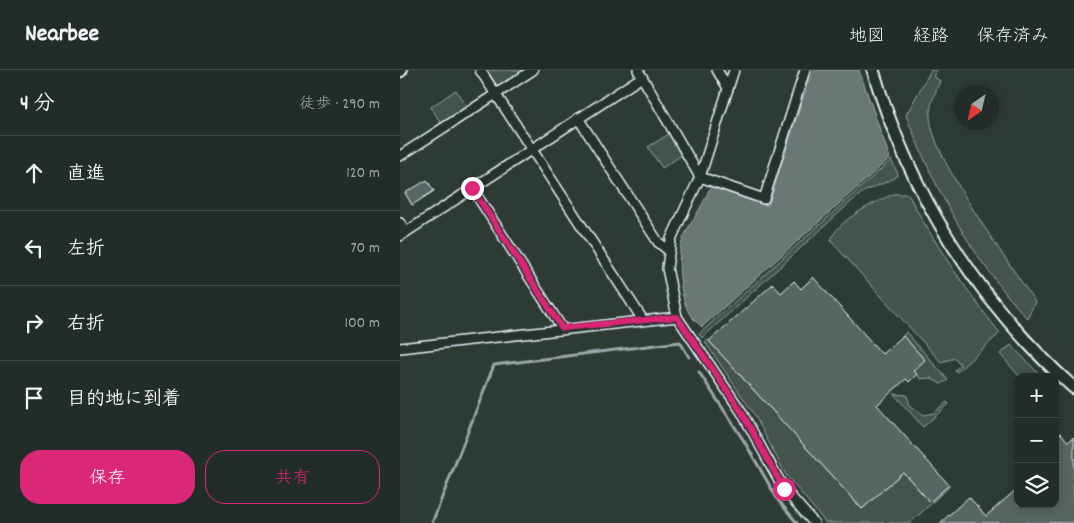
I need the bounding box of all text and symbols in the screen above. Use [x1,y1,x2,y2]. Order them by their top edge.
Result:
text: Nearbee [25,18,99,52]
text: 地図 [849,25,885,50]
text: 経路 [913,25,949,50]
text: 保存済み [977,25,1049,50]
north arrow [954,85,999,130]
text: 4 分 [20,90,55,120]
text: 徒歩 · 290 m [299,93,380,116]
icon: ahead [20,159,48,187]
text: 直進 [67,162,105,189]
text: 120 m [346,162,380,185]
route end [461,177,484,200]
icon: left [20,234,48,262]
text: 左折 [67,237,105,264]
text: 70 m [350,237,380,260]
icon: right [20,309,48,337]
text: 右折 [67,312,105,339]
text: 100 m [344,312,380,335]
map controls [1014,373,1059,508]
button: + [1014,373,1059,418]
icon: arrive [20,384,48,412]
text: 目的地に到着 [67,387,181,414]
button: − [1014,418,1059,463]
button: 保存 [20,450,195,504]
button: 共有 [205,450,380,504]
button: layers [1014,463,1059,508]
route start [773,478,796,501]

